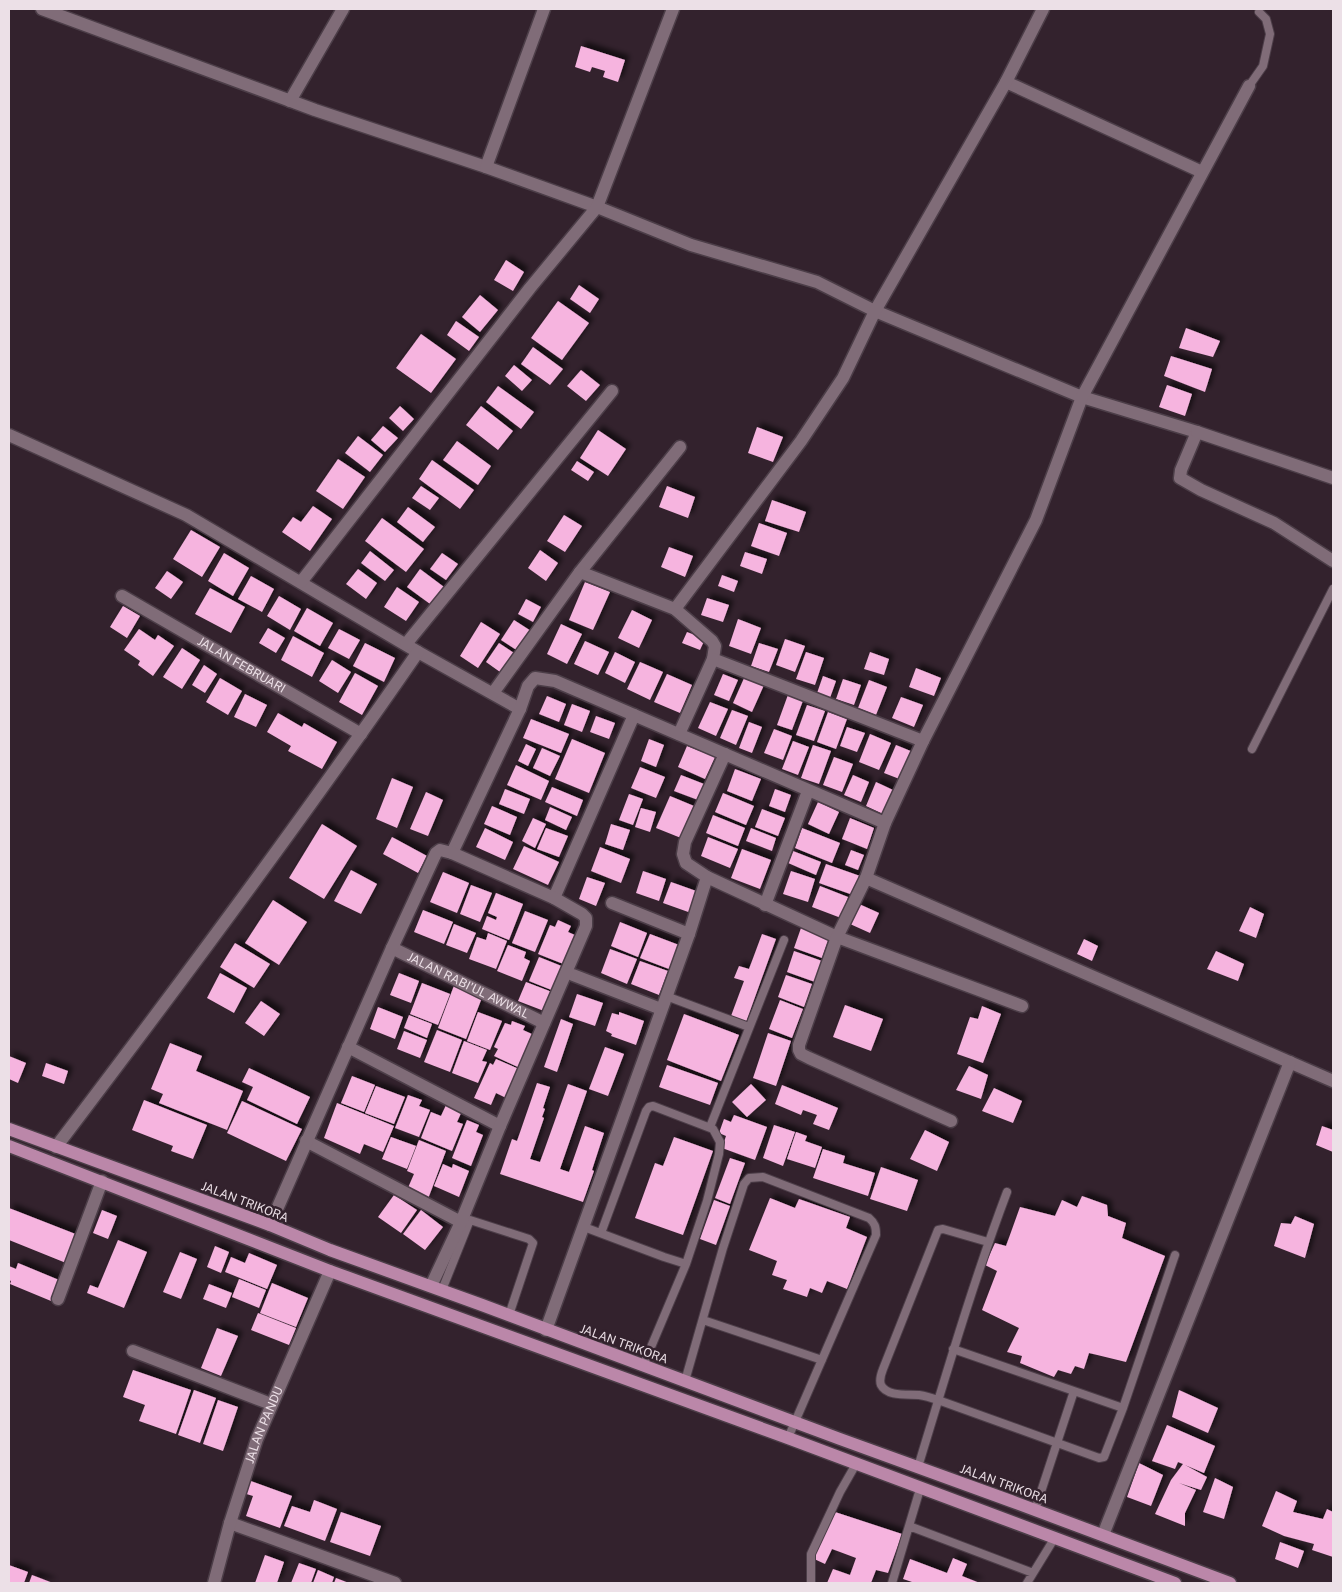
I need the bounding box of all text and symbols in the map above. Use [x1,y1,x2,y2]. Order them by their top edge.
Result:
street label: JALAN FEBRUARI [195,634,288,696]
street label: JALAN RABI'UL AWWAL [405,950,532,1022]
street label: JALAN TRIKORA [199,1179,291,1225]
street label: JALAN TRIKORA [578,1322,670,1367]
street label: JALAN PANDU [243,1384,286,1465]
street label: JALAN TRIKORA [958,1462,1050,1507]

